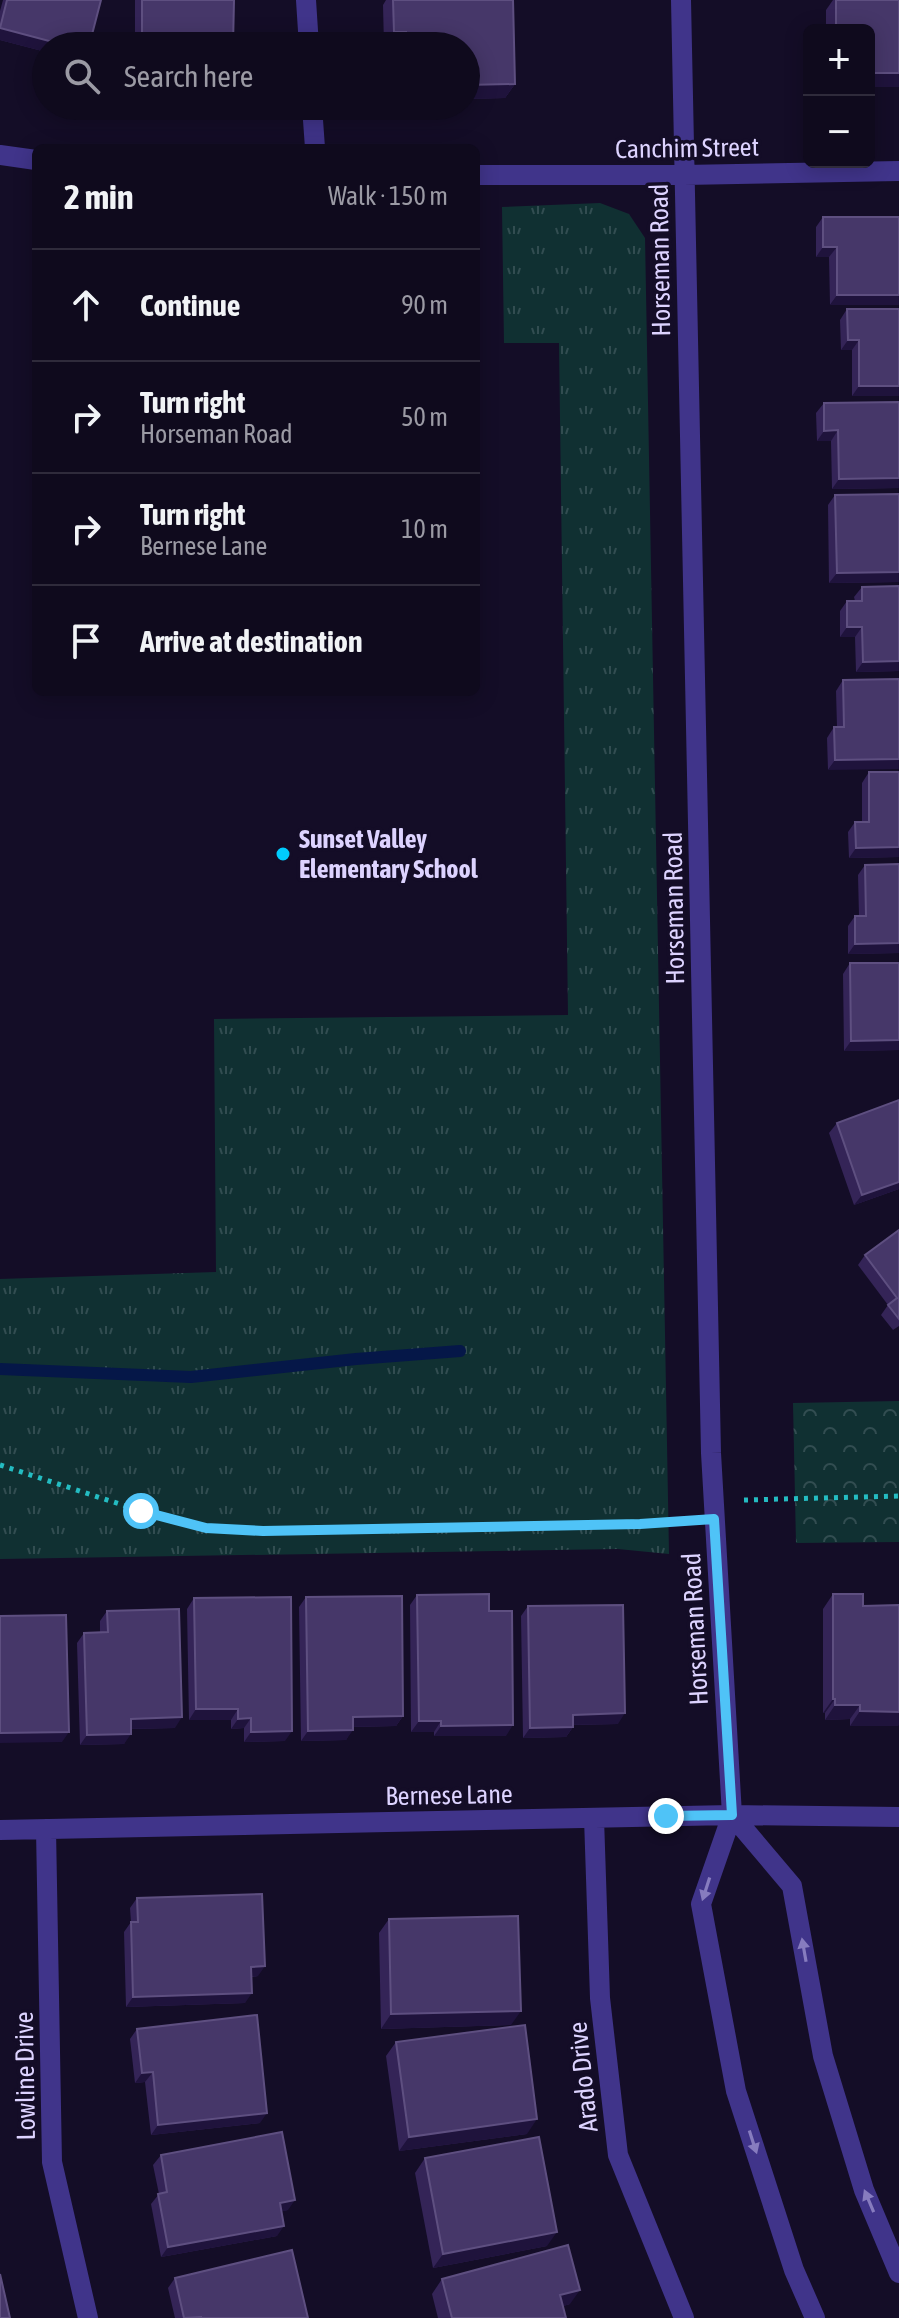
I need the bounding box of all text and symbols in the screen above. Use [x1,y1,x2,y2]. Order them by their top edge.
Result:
map controls [803,24,875,168]
button: + [803,24,875,96]
search box [32,32,480,120]
icon: search [60,54,104,98]
text: Search here [124,59,253,93]
button: − [803,96,875,168]
street label: Canchim Street [615,132,759,164]
text: 2 min [64,177,133,216]
text: Walk · 150 m [328,181,448,211]
street label: Horseman Road [644,183,676,337]
icon: ahead [64,283,108,327]
text: Continue [140,288,240,322]
text: 90 m [401,290,448,320]
text: Turn right [140,385,246,419]
icon: right [64,395,108,439]
text: 50 m [401,402,448,432]
text: Horseman Road [140,419,293,449]
text: Turn right [140,497,246,531]
icon: right [64,507,108,551]
text: 10 m [401,514,448,544]
text: Bernese Lane [140,531,267,561]
icon: arrive [64,619,108,663]
text: Arrive at destination [140,624,362,658]
place label: Sunset Valley Elementary School [299,824,479,884]
street label: Horseman Road [658,831,690,985]
marker: Sunset Valley Elementary School [274,845,292,863]
route start [123,1493,159,1529]
street label: Horseman Road [676,1552,714,1706]
street label: Bernese Lane [385,1779,513,1811]
route end [648,1798,684,1834]
one-way arrow [700,1877,712,1901]
one-way arrow [797,1937,809,1962]
street label: Lowline Drive [9,2011,41,2141]
street label: Arado Drive [562,2020,604,2134]
one-way arrow [747,2130,760,2154]
one-way arrow [862,2189,875,2213]

